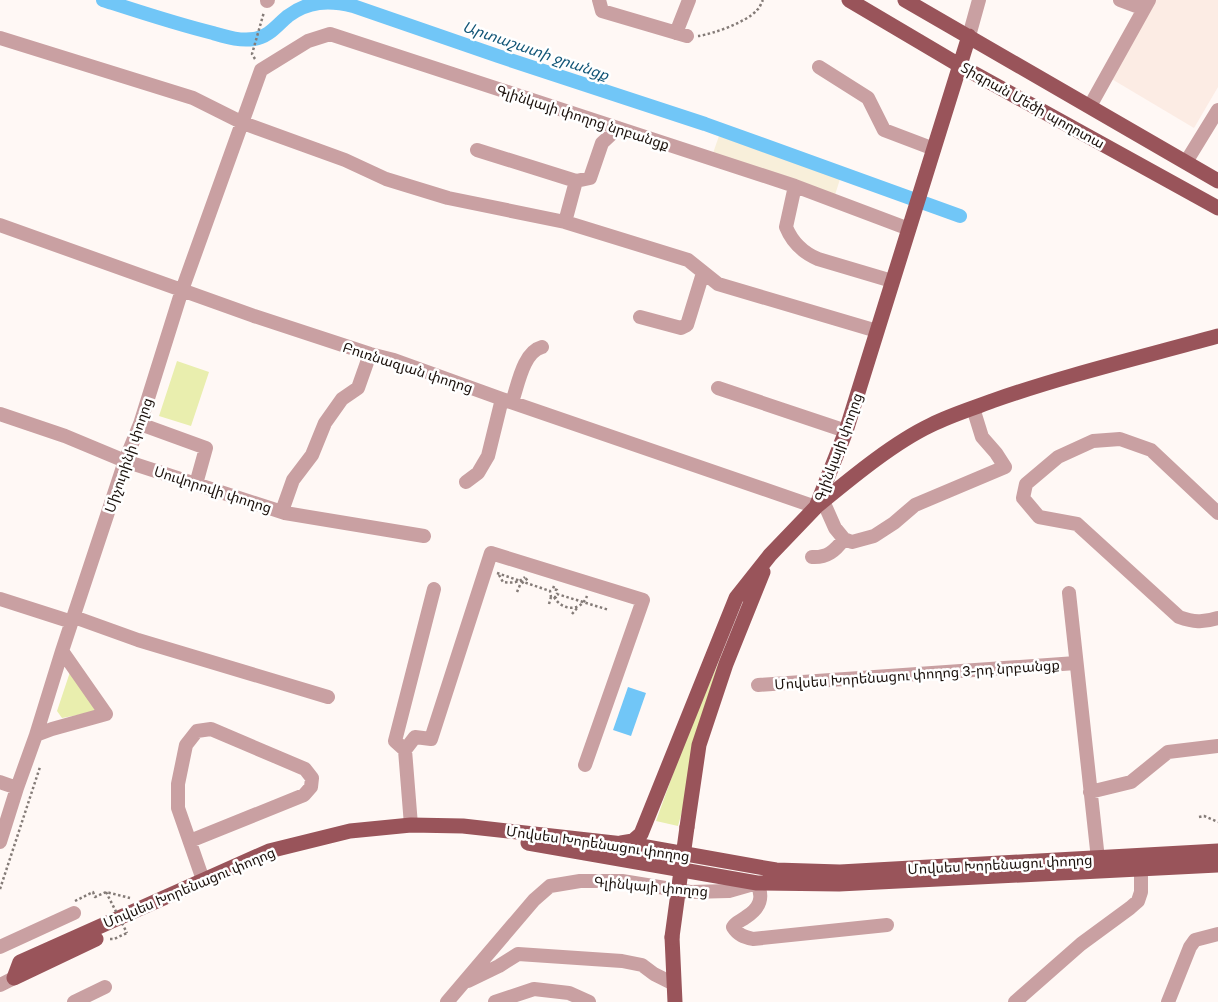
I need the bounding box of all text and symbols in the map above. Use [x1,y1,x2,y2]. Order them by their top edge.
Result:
water label: Արտաշատի ջրանցք [460,17,612,85]
street label: Տիգրան Մեծի պողոտա [958,58,1108,152]
street label: Գլինկայի փողոց նրբանցք [494,81,672,153]
street label: Բուռնազյան փողոց [341,338,475,396]
street label: Գլինկայի փողոց [810,390,866,504]
street label: Միչուրինի փողոց [100,395,156,515]
street label: Սուվորովի փողոց [152,462,274,516]
street label: Մովսես Խորենացու փողոց 3-րդ նրբանցք [774,656,1060,692]
street label: Մովսես Խորենացու փողոց [505,822,691,864]
street label: Մովսես Խորենացու փողոց [100,843,278,931]
street label: Մովսես Խորենացու փողոց [907,851,1093,877]
street label: Գլինկայի փողոց [593,873,709,899]

